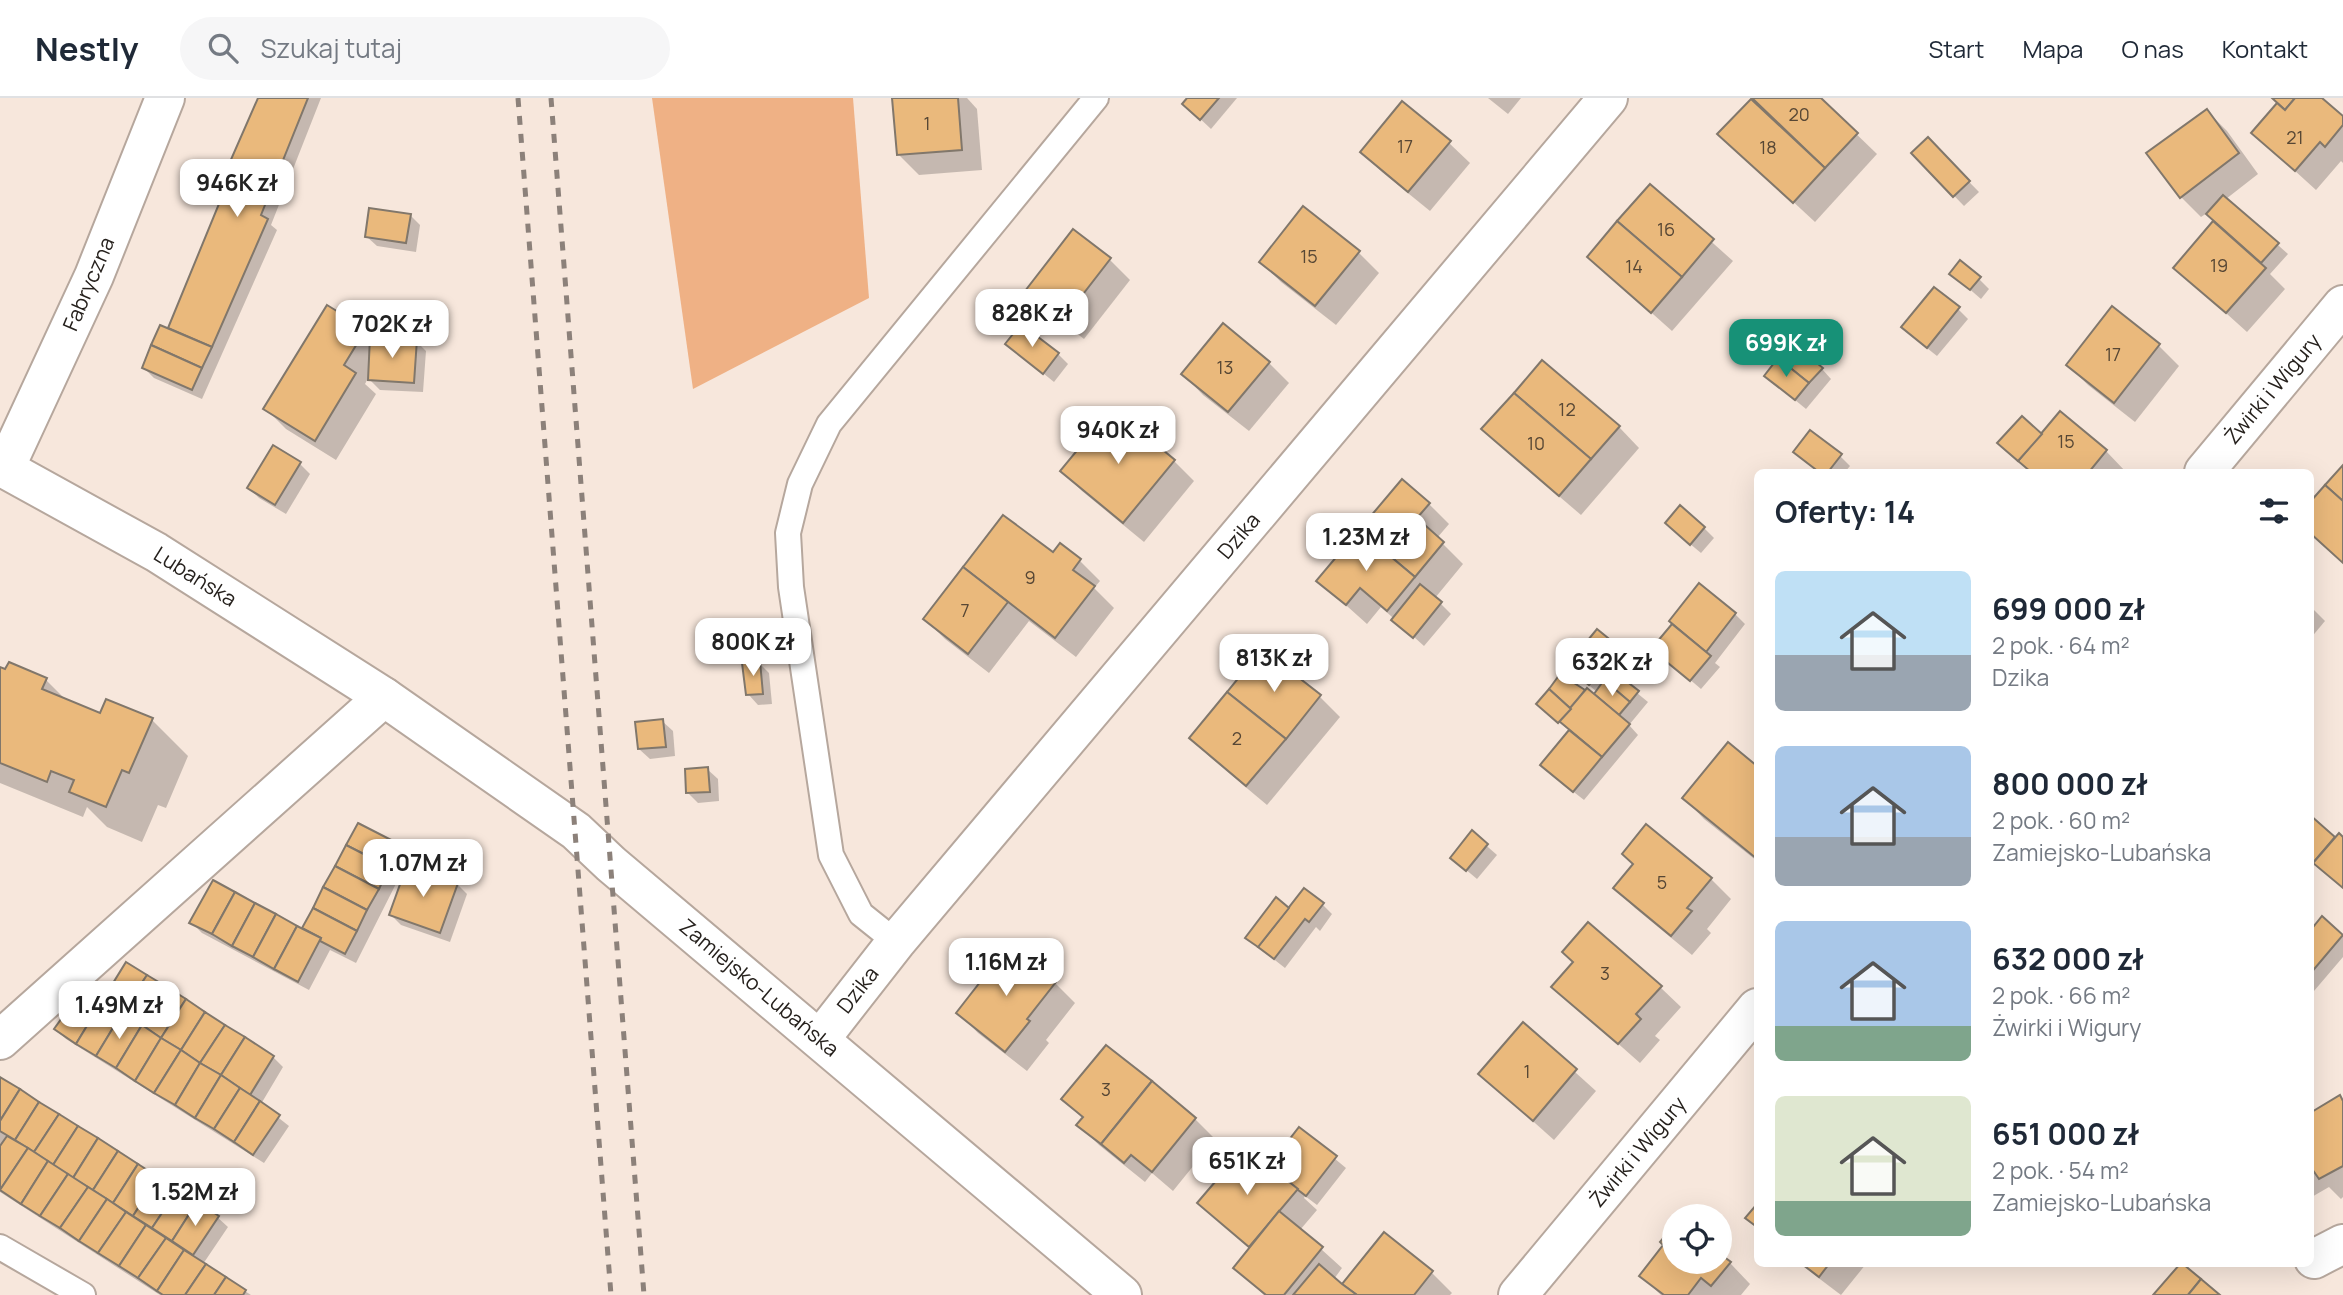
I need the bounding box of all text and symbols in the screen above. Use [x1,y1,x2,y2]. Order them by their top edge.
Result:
search box [180,17,670,80]
text: Nestly [35,26,138,71]
icon: search [204,29,242,67]
text: Szukaj tutaj [260,30,402,66]
text: Start [1928,32,1984,65]
text: Mapa [2022,32,2083,65]
text: O nas [2121,32,2184,65]
text: Kontakt [2222,32,2308,65]
house number: 20 [1788,102,1810,126]
house number: 1 [923,111,931,135]
house number: 21 [2286,125,2304,149]
house number: 17 [1397,134,1413,158]
house number: 18 [1759,135,1777,159]
pin: 946K zł [172,159,302,219]
text: 946K zł [196,166,278,198]
house number: 16 [1657,217,1675,241]
street label: Fabryczna [56,232,120,335]
house number: 15 [1300,244,1318,268]
house number: 19 [2210,253,2228,277]
house number: 14 [1625,254,1643,278]
pin: 828K zł [967,289,1097,349]
text: 828K zł [991,296,1073,328]
pin: 702K zł [327,300,457,360]
text: 702K zł [352,307,432,339]
pin: 699K zł [1721,320,1851,379]
text: 699K zł [1745,326,1827,358]
street label: Żwirki i Wigury [2218,327,2327,450]
house number: 17 [2105,342,2121,366]
house number: 13 [1217,355,1233,379]
house number: 12 [1558,397,1576,421]
pin: 940K zł [1053,406,1183,466]
text: 940K zł [1077,413,1159,445]
house number: 15 [2057,429,2075,453]
house number: 10 [1527,431,1545,455]
text: Oferty: 14 [1775,491,1915,532]
icon: filters [2255,492,2293,530]
street label: Dzika [1211,506,1266,564]
pin: 1.23M zł [1294,514,1438,573]
text: 1.23M zł [1322,520,1410,552]
street label: Lubańska [149,540,242,613]
house number: 9 [1024,565,1036,589]
text: 699 000 zł [1992,588,2145,629]
house number: 7 [960,598,970,622]
icon: home [1831,599,1915,683]
pin: 800K zł [688,618,818,678]
text: 800K zł [711,625,795,657]
text: 2 pok. · 64 m² [1992,629,2130,661]
pin: 813K zł [1209,634,1339,694]
pin: 632K zł [1547,638,1677,698]
text: 813K zł [1235,641,1313,673]
text: 632K zł [1572,645,1652,677]
text: Dzika [1992,661,2049,693]
house number: 2 [1232,726,1242,750]
text: 800 000 zł [1992,763,2148,804]
icon: home [1831,774,1915,858]
text: 2 pok. · 60 m² [1992,804,2130,836]
text: Zamiejsko-Lubańska [1992,836,2211,868]
pin: 1.07M zł [351,840,495,899]
text: 1.07M zł [379,846,467,878]
house number: 5 [1657,870,1667,894]
street label: Zamiejsko-Lubańska [674,912,845,1062]
text: 632 000 zł [1992,938,2144,979]
pin: 1.16M zł [934,939,1078,998]
text: 1.16M zł [965,945,1047,977]
icon: home [1831,949,1915,1033]
street label: Dzika [830,960,884,1019]
house number: 3 [1600,961,1610,985]
text: 2 pok. · 66 m² [1992,979,2130,1011]
pin: 1.49M zł [47,982,191,1041]
text: 1.49M zł [75,988,163,1020]
text: Żwirki i Wigury [1992,1011,2141,1043]
house number: 1 [1523,1059,1531,1083]
house number: 3 [1101,1077,1111,1101]
street label: Żwirki i Wigury [1583,1090,1692,1213]
text: 651 000 zł [1992,1113,2139,1154]
icon: home [1831,1124,1915,1208]
pin: 651K zł [1182,1138,1312,1197]
text: 651K zł [1208,1144,1286,1176]
text: 2 pok. · 54 m² [1992,1154,2129,1186]
pin: 1.52M zł [123,1168,267,1228]
text: 1.52M zł [151,1175,239,1207]
text: Zamiejsko-Lubańska [1992,1186,2211,1218]
map controls [1662,1204,1732,1274]
button: locate [1662,1204,1732,1274]

